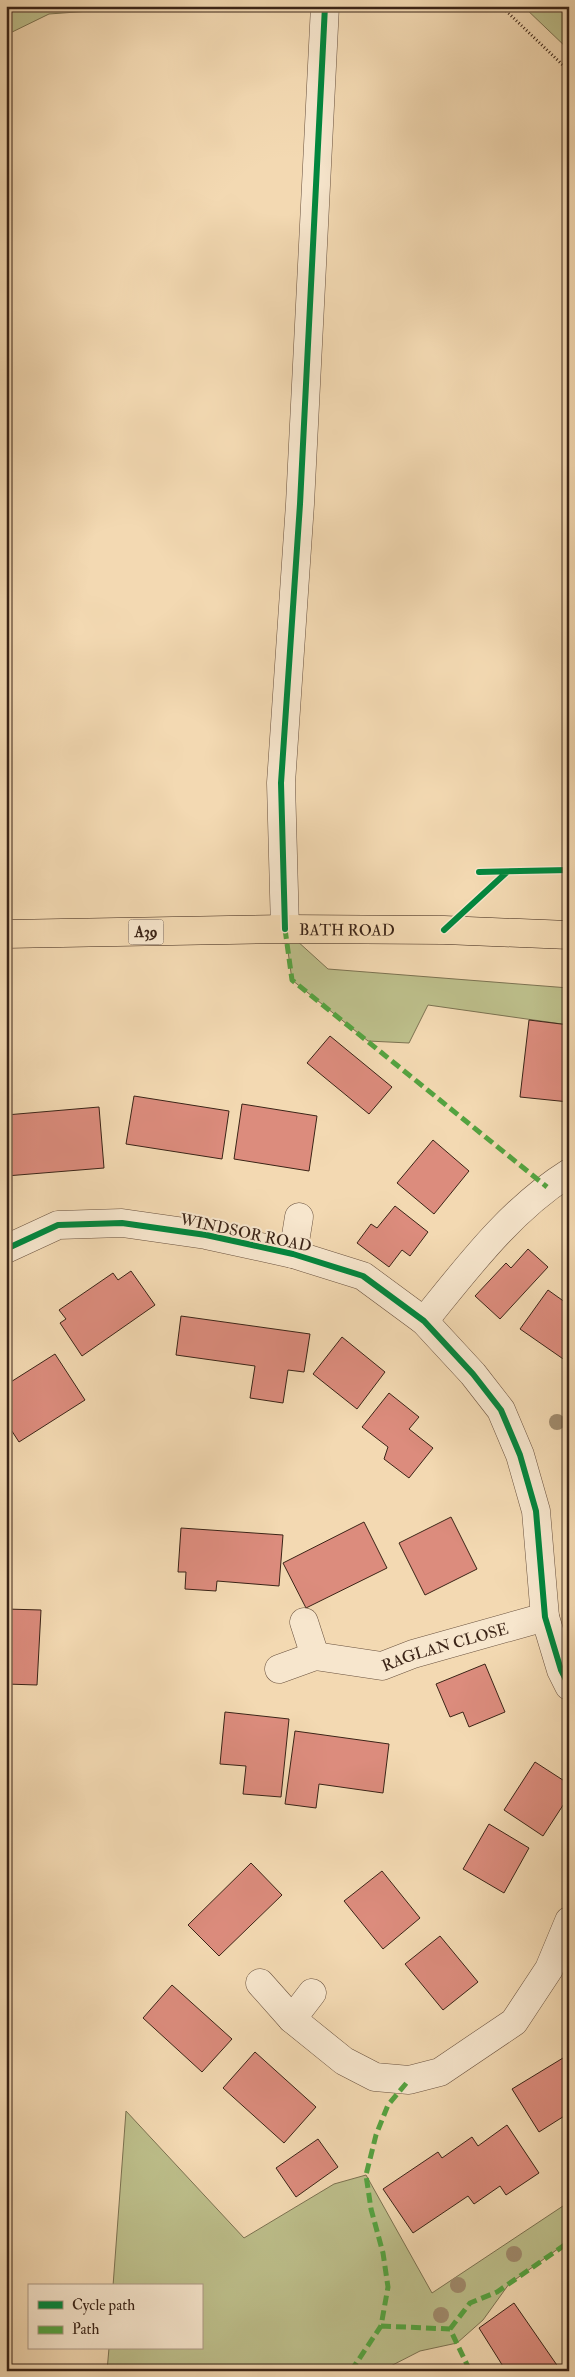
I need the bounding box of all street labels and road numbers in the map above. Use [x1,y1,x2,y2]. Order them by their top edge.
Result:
road number: A39 [128,920,164,944]
street label: BATH ROAD [299,920,395,941]
street label: WINDSOR ROAD [177,1209,313,1257]
street label: RAGLAN CLOSE [379,1619,511,1676]

